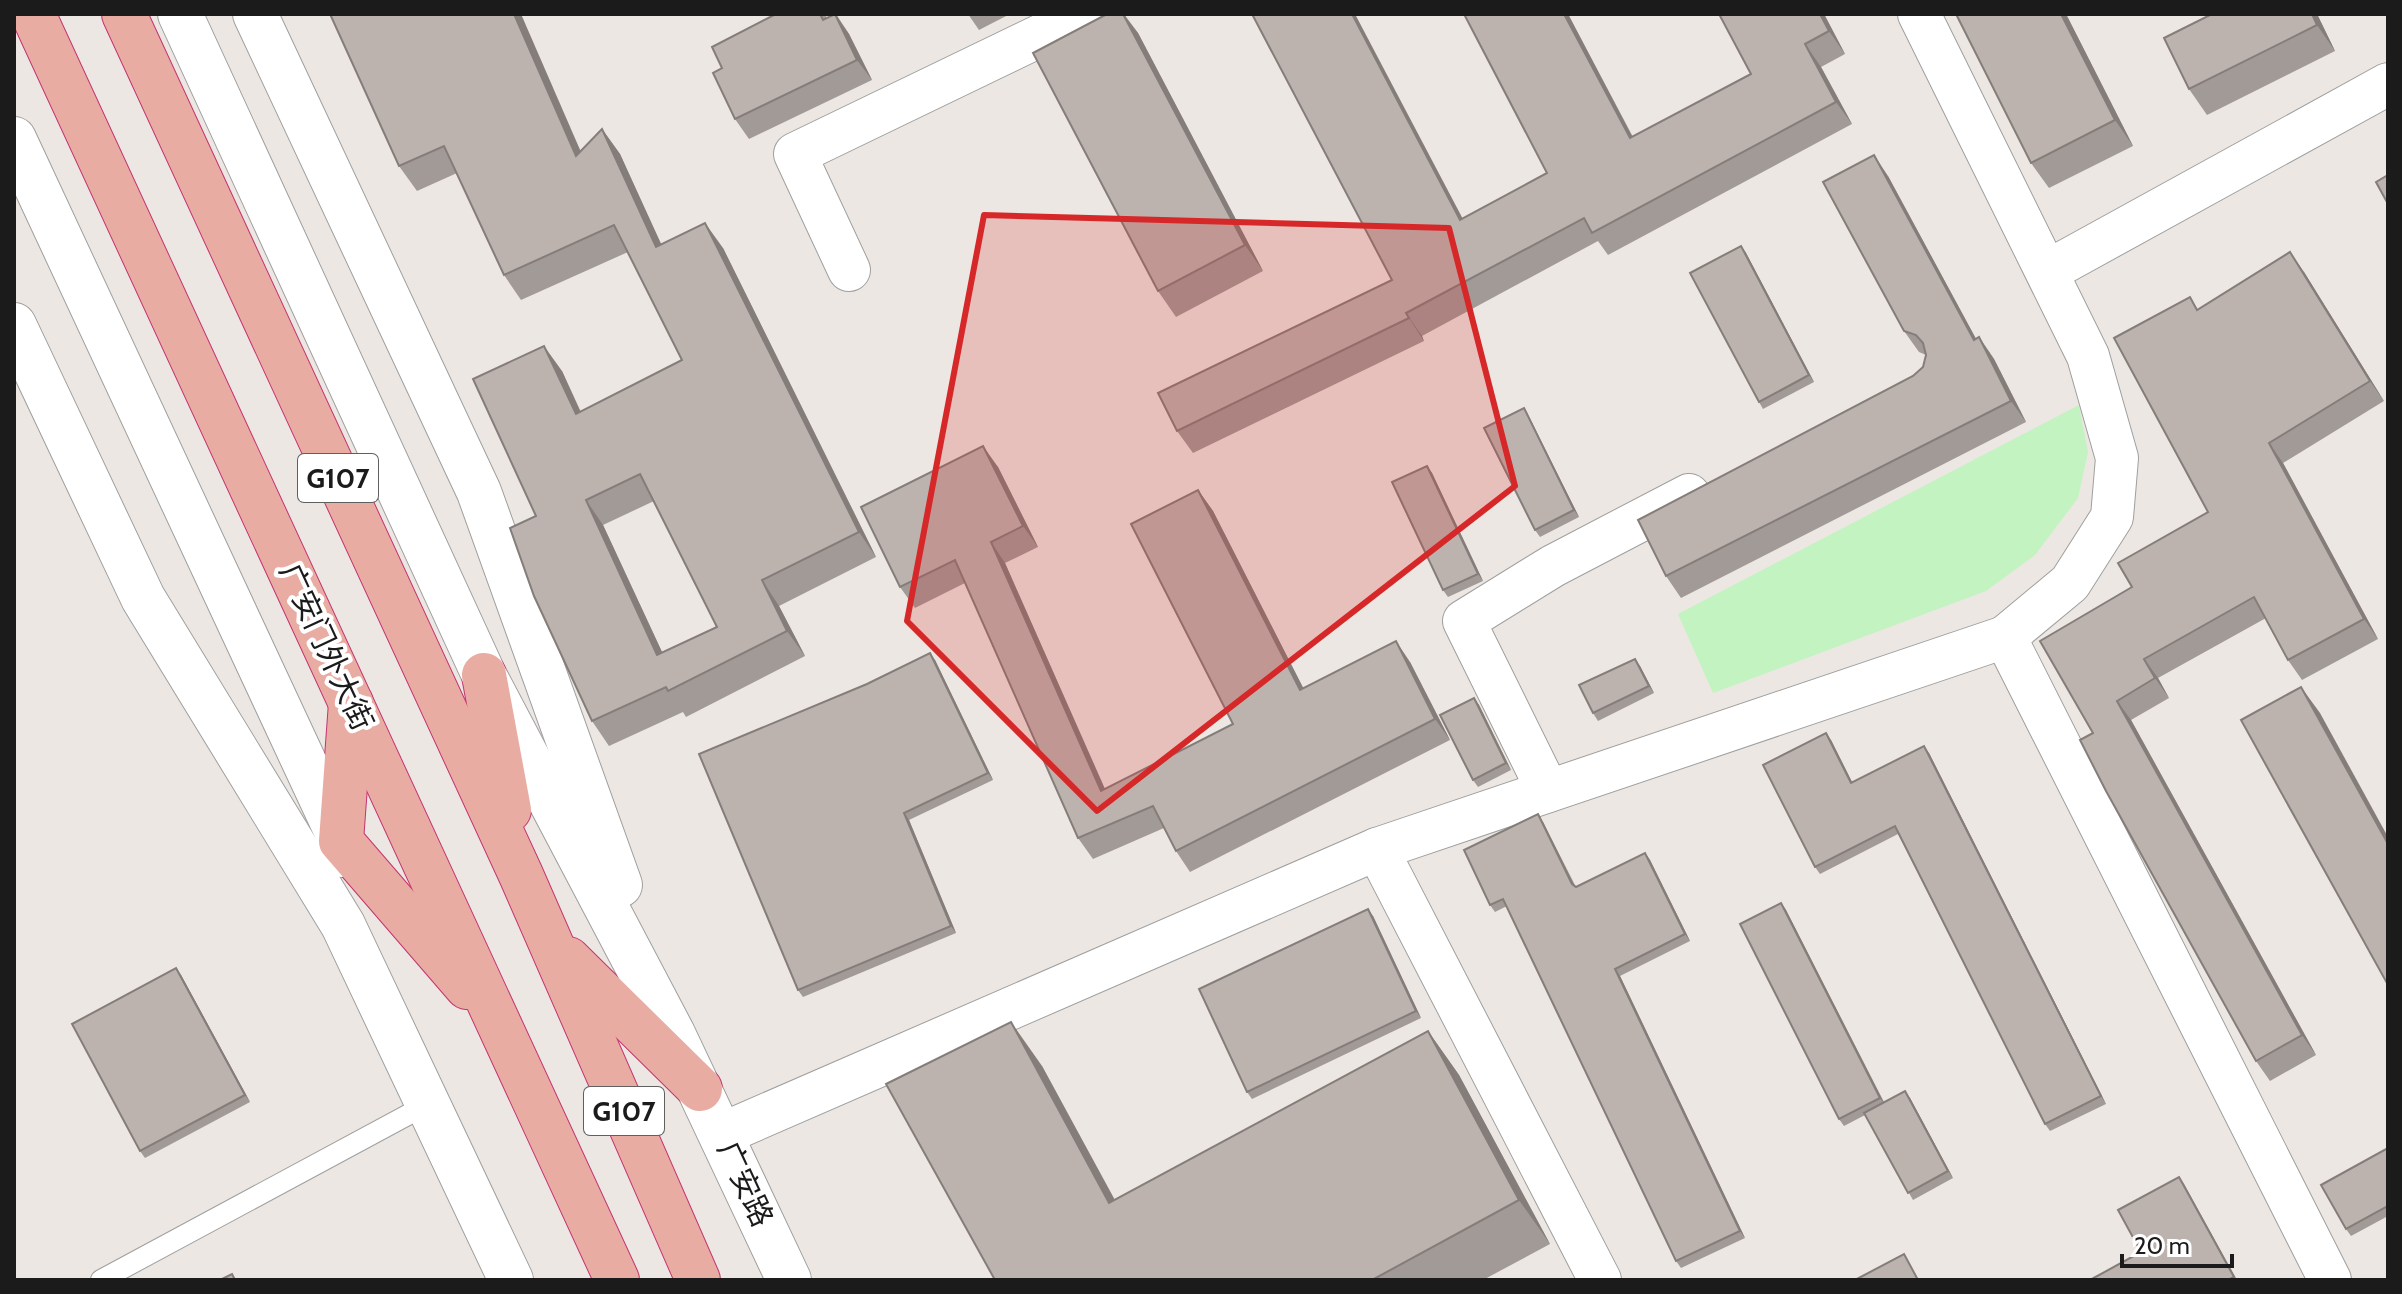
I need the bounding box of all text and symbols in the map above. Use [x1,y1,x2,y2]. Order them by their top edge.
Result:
road number: G107 [298,454,378,502]
street label: 广安门外大街 [272,557,381,736]
road number: G107 [584,1087,664,1135]
street label: 广安路 [710,1135,781,1232]
scale bar [2122,1218,2232,1268]
text: 20 m [2134,1231,2190,1260]

